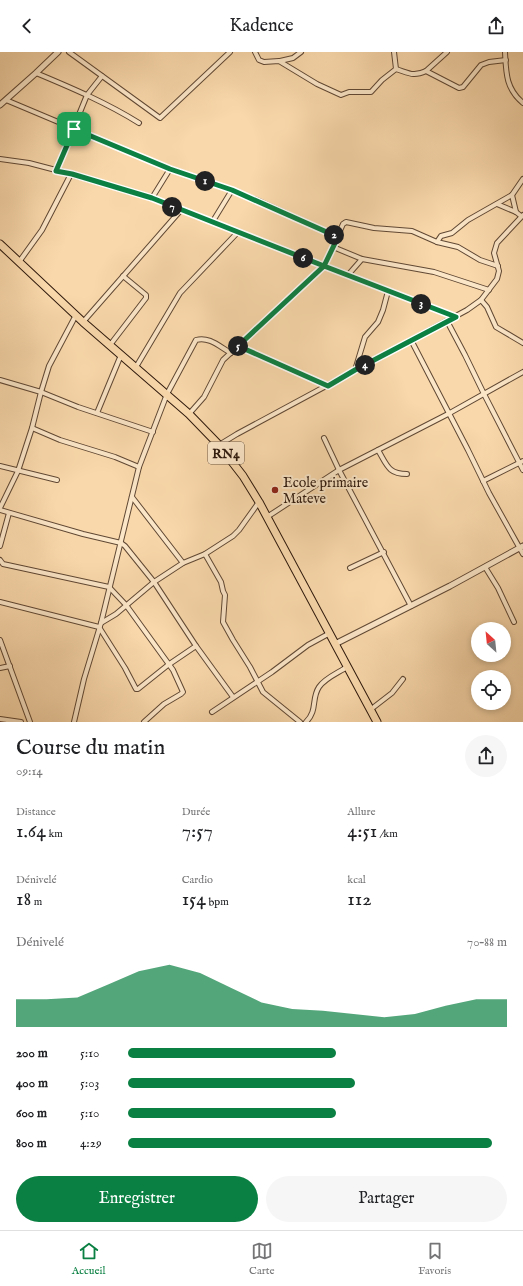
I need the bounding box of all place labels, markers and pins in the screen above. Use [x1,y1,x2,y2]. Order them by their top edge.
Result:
pin [57,112,91,146]
pin: 1 [195,171,215,191]
pin: 7 [162,197,182,217]
pin: 2 [324,225,344,245]
pin: 6 [293,248,313,268]
pin: 3 [411,294,431,314]
pin: 5 [228,336,248,356]
pin: 4 [355,355,375,375]
place label: Ecole primaire Mateve [283,474,369,508]
marker: Ecole primaire Mateve [270,485,280,495]

